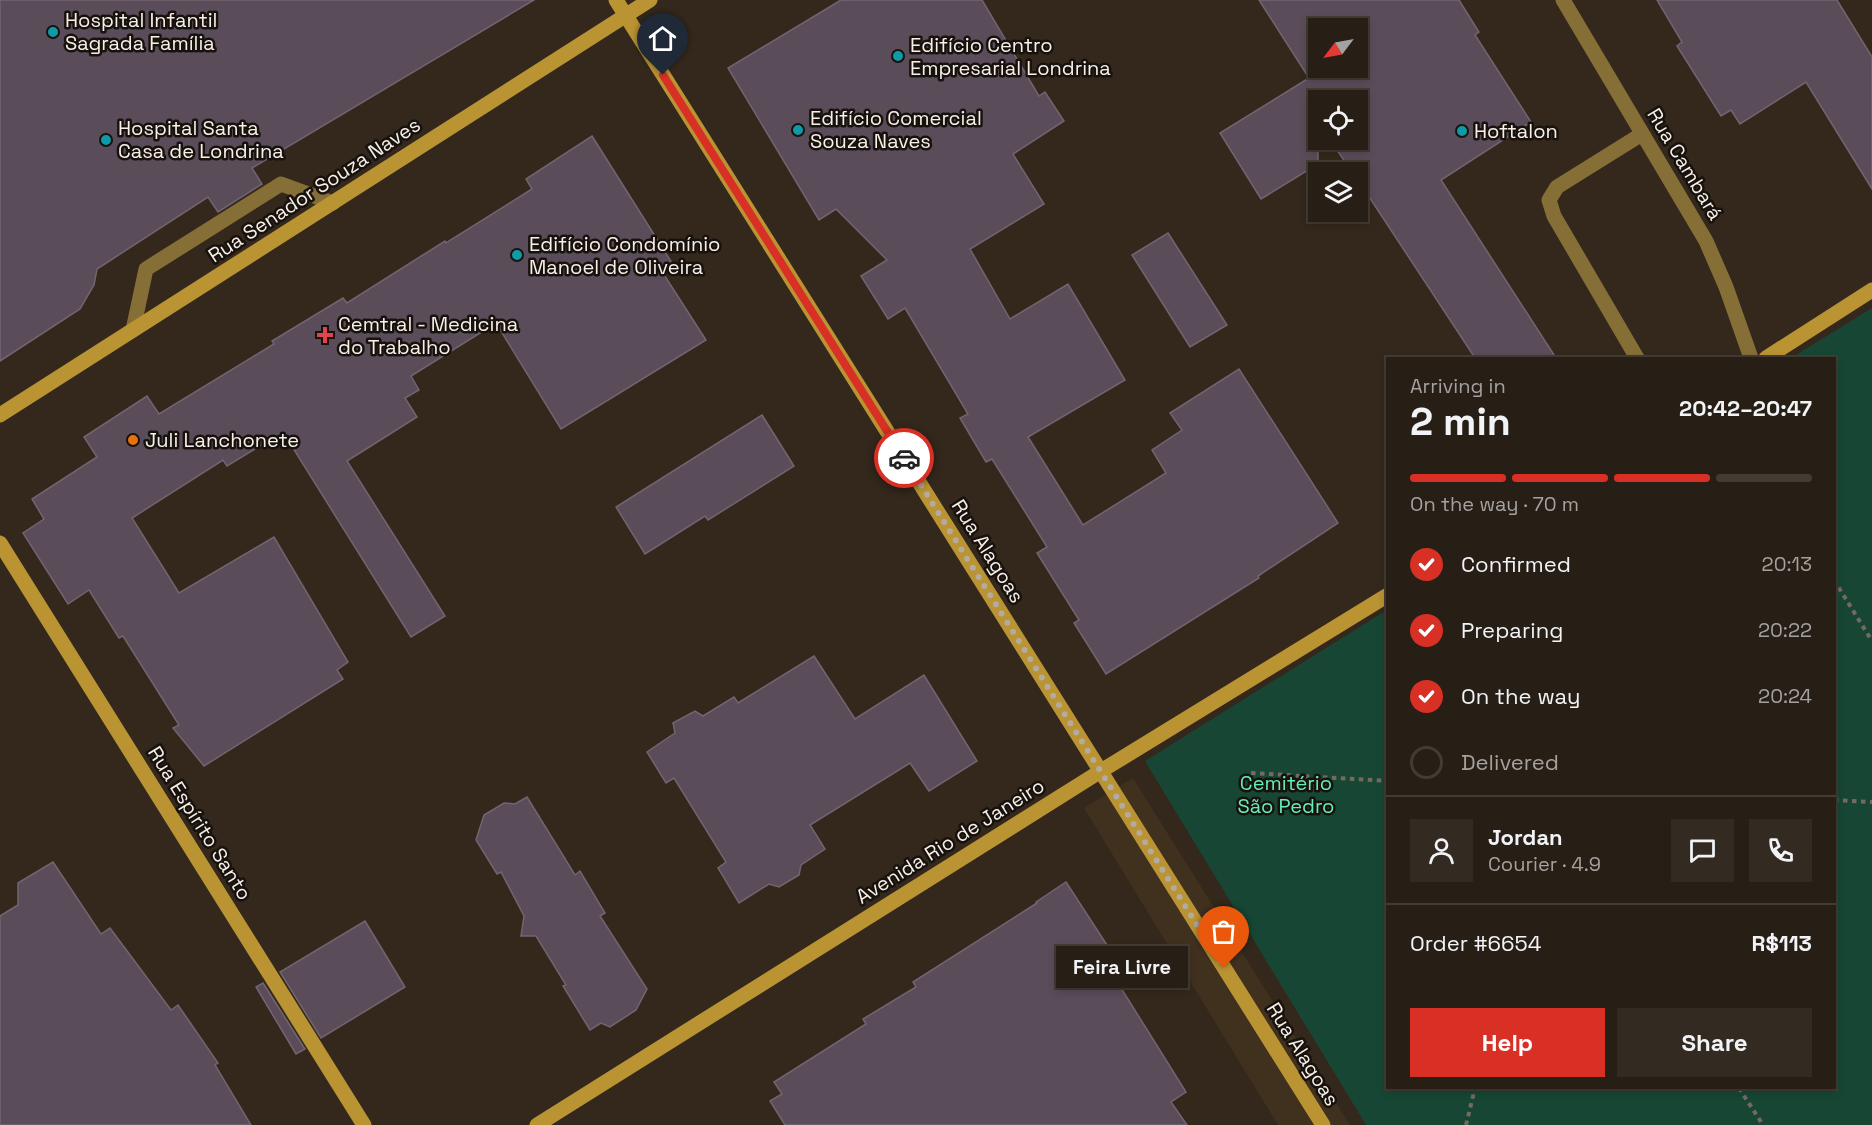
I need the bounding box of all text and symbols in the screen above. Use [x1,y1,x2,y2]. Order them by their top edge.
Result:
place label: Hospital Infantil Sagrada Família [65,7,217,56]
pin [637,13,688,75]
north arrow [1308,18,1368,78]
map controls [1308,18,1368,222]
icon: home [646,22,679,55]
marker: Hospital Infantil Sagrada Família [46,25,60,39]
place label: Edifício Centro Empresarial Londrina [910,32,1111,81]
marker: Edifício Centro Empresarial Londrina [891,49,905,63]
button: locate [1308,90,1368,150]
street label: Rua Cambará [1641,103,1729,225]
place label: Edifício Comercial Souza Naves [810,105,982,154]
street label: Rua Senador Souza Naves [203,112,425,268]
place label: Hospital Santa Casa de Londrina [118,115,284,164]
place label: Hoftalon [1474,118,1558,144]
marker: Edifício Comercial Souza Naves [791,123,805,137]
marker: Hoftalon [1455,124,1469,138]
marker: Hospital Santa Casa de Londrina [99,133,113,147]
button: layers [1308,162,1368,222]
place label: Edifício Condomínio Manoel de Oliveira [529,231,720,280]
marker: Edifício Condomínio Manoel de Oliveira [510,248,524,262]
place label: Cemtral - Medicina do Trabalho [338,311,518,360]
marker: Cemtral - Medicina do Trabalho [316,326,334,344]
text: Arriving in [1410,373,1506,399]
text: 20:42–20:47 [1679,394,1812,422]
text: 2 min [1410,397,1511,446]
place label: Juli Lanchonete [145,427,299,453]
courier [874,428,934,488]
marker: Juli Lanchonete [126,433,140,447]
icon: car [888,442,921,475]
text: On the way · 70 m [1410,491,1579,517]
street label: Rua Alagoas [946,494,1030,608]
icon: check [1410,548,1443,581]
text: Confirmed [1461,550,1571,578]
text: 20:13 [1762,551,1812,577]
icon: check [1410,614,1443,647]
text: Preparing [1461,616,1563,644]
text: 20:22 [1758,617,1812,643]
icon: check [1410,680,1443,713]
text: On the way [1461,682,1580,710]
text: 20:24 [1758,683,1812,709]
street label: Rua Espírito Santo [142,741,258,905]
text: Delivered [1461,748,1559,776]
park label: Cemitério São Pedro [1238,770,1334,819]
street label: Avenida Rio de Janeiro [851,772,1049,910]
button: person [1410,819,1473,882]
button: chat [1671,819,1734,882]
button: phone [1749,819,1812,882]
text: Jordan [1488,823,1563,851]
text: Courier · 4.9 [1488,851,1601,877]
pin [1198,906,1249,968]
icon: bag [1207,915,1240,948]
text: Order #6654 [1410,929,1541,957]
text: R$113 [1751,929,1812,957]
callout: Feira Livre [1056,947,1188,989]
text: Feira Livre [1073,954,1171,980]
street label: Rua Alagoas [1261,997,1345,1111]
button: Help [1410,1008,1605,1077]
button: Share [1617,1008,1812,1077]

